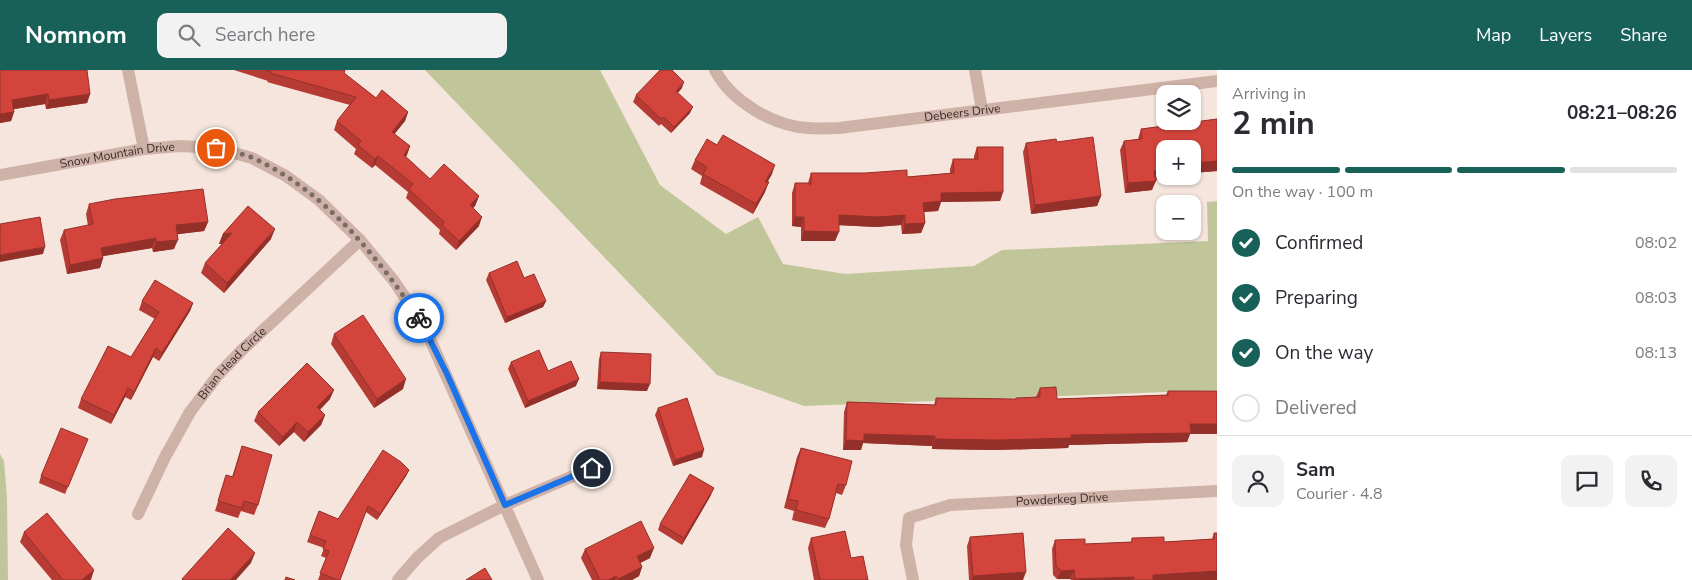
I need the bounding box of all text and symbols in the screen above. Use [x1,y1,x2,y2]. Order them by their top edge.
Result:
search box [157,13,507,58]
text: Nomnom [25,19,127,51]
icon: search [175,21,203,49]
text: Search here [215,22,315,48]
text: Map [1476,23,1511,47]
text: Layers [1539,23,1592,47]
text: Share [1620,23,1667,47]
text: Arriving in [1232,83,1306,105]
map controls [1156,85,1201,240]
button: layers [1156,85,1201,130]
street label: Debeers Drive [923,100,1001,125]
text: 08:21–08:26 [1567,100,1677,126]
text: 2 min [1232,102,1315,145]
pin [195,127,237,169]
icon: bag [202,134,230,162]
street label: Snow Mountain Drive [58,138,175,172]
button: + [1156,140,1201,185]
text: On the way · 100 m [1232,181,1373,203]
button: − [1156,195,1201,240]
icon: check [1232,229,1260,257]
text: Confirmed [1275,230,1363,256]
text: 08:02 [1635,232,1677,254]
icon: check [1232,284,1260,312]
text: Preparing [1275,285,1358,311]
text: 08:03 [1635,287,1677,309]
courier [394,293,444,343]
icon: bike [405,304,433,332]
street label: Brian Head Circle [194,323,270,403]
icon: check [1232,339,1260,367]
text: On the way [1275,340,1373,366]
text: 08:13 [1635,342,1677,364]
text: Delivered [1275,395,1357,421]
pin [571,447,613,489]
icon: home [578,454,606,482]
button: person [1232,455,1284,507]
button: chat [1561,455,1613,507]
button: phone [1625,455,1677,507]
text: Sam [1296,457,1335,483]
text: Courier · 4.8 [1296,483,1382,505]
street label: Powderkeg Drive [1015,489,1109,510]

